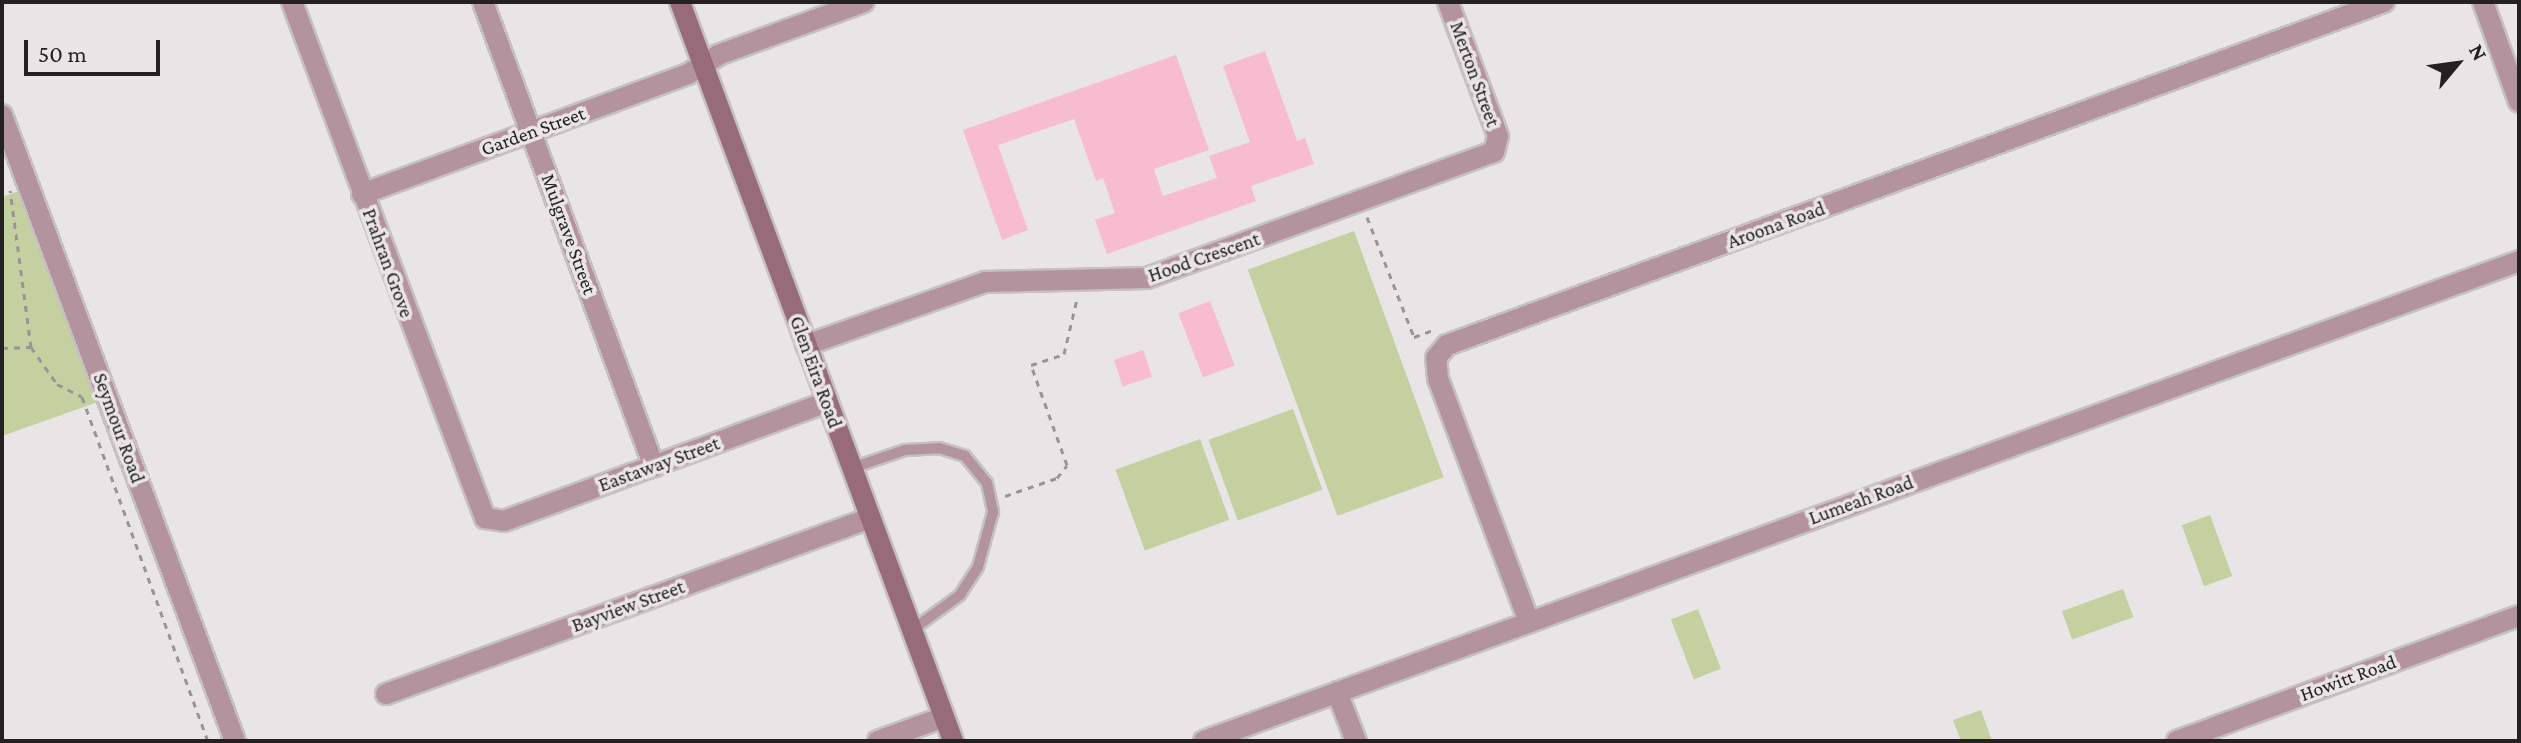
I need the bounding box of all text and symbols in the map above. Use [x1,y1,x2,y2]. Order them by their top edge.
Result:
street label: Merton Street [1445,18,1505,130]
scale bar [28,24,164,74]
north arrow [2417,24,2497,104]
text: 50 m [38,40,87,67]
text: N [2464,40,2493,65]
street label: Garden Street [478,101,588,161]
street label: Mulgrave Street [536,170,602,298]
street label: Aroona Road [1724,196,1828,254]
street label: Prahran Grove [357,205,419,321]
street label: Hood Crescent [1145,227,1263,287]
street label: Glen Eira Road [785,313,847,431]
street label: Seymour Road [88,370,150,486]
street label: Eastaway Street [595,431,723,497]
street label: Lumeah Road [1805,470,1917,530]
street label: Bayview Street [568,575,688,637]
street label: Howitt Road [2297,650,2399,706]

